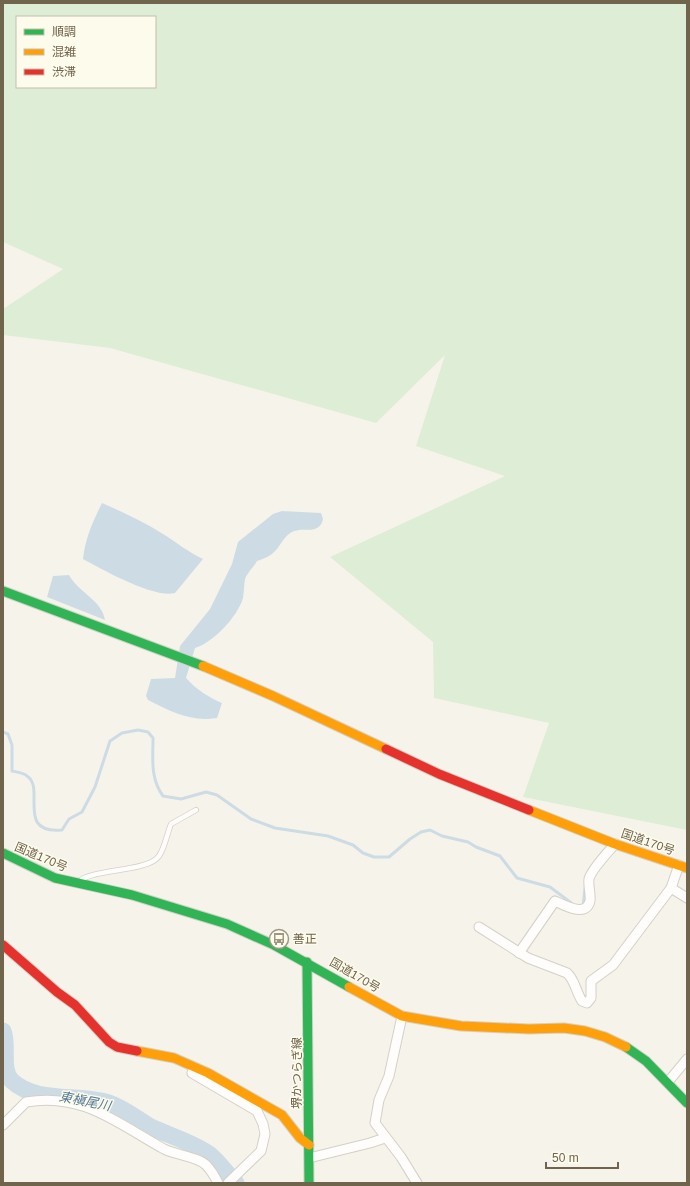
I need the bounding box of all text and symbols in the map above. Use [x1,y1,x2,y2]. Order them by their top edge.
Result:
legend [16,16,156,88]
text: 順調 [52,25,76,39]
text: 混雑 [52,45,76,59]
text: 渋滞 [52,65,76,79]
street label: 国道170号 [619,826,677,858]
street label: 国道170号 [12,840,70,874]
bus stop icon: 善正 [268,928,290,950]
place label: 善正 [293,932,317,946]
street label: 国道170号 [327,955,383,995]
street label: 堺かつらぎ線 [290,1037,304,1109]
water label: 東槇尾川 [58,1089,114,1114]
scale bar [546,1144,618,1170]
text: 50 m [552,1151,579,1165]

